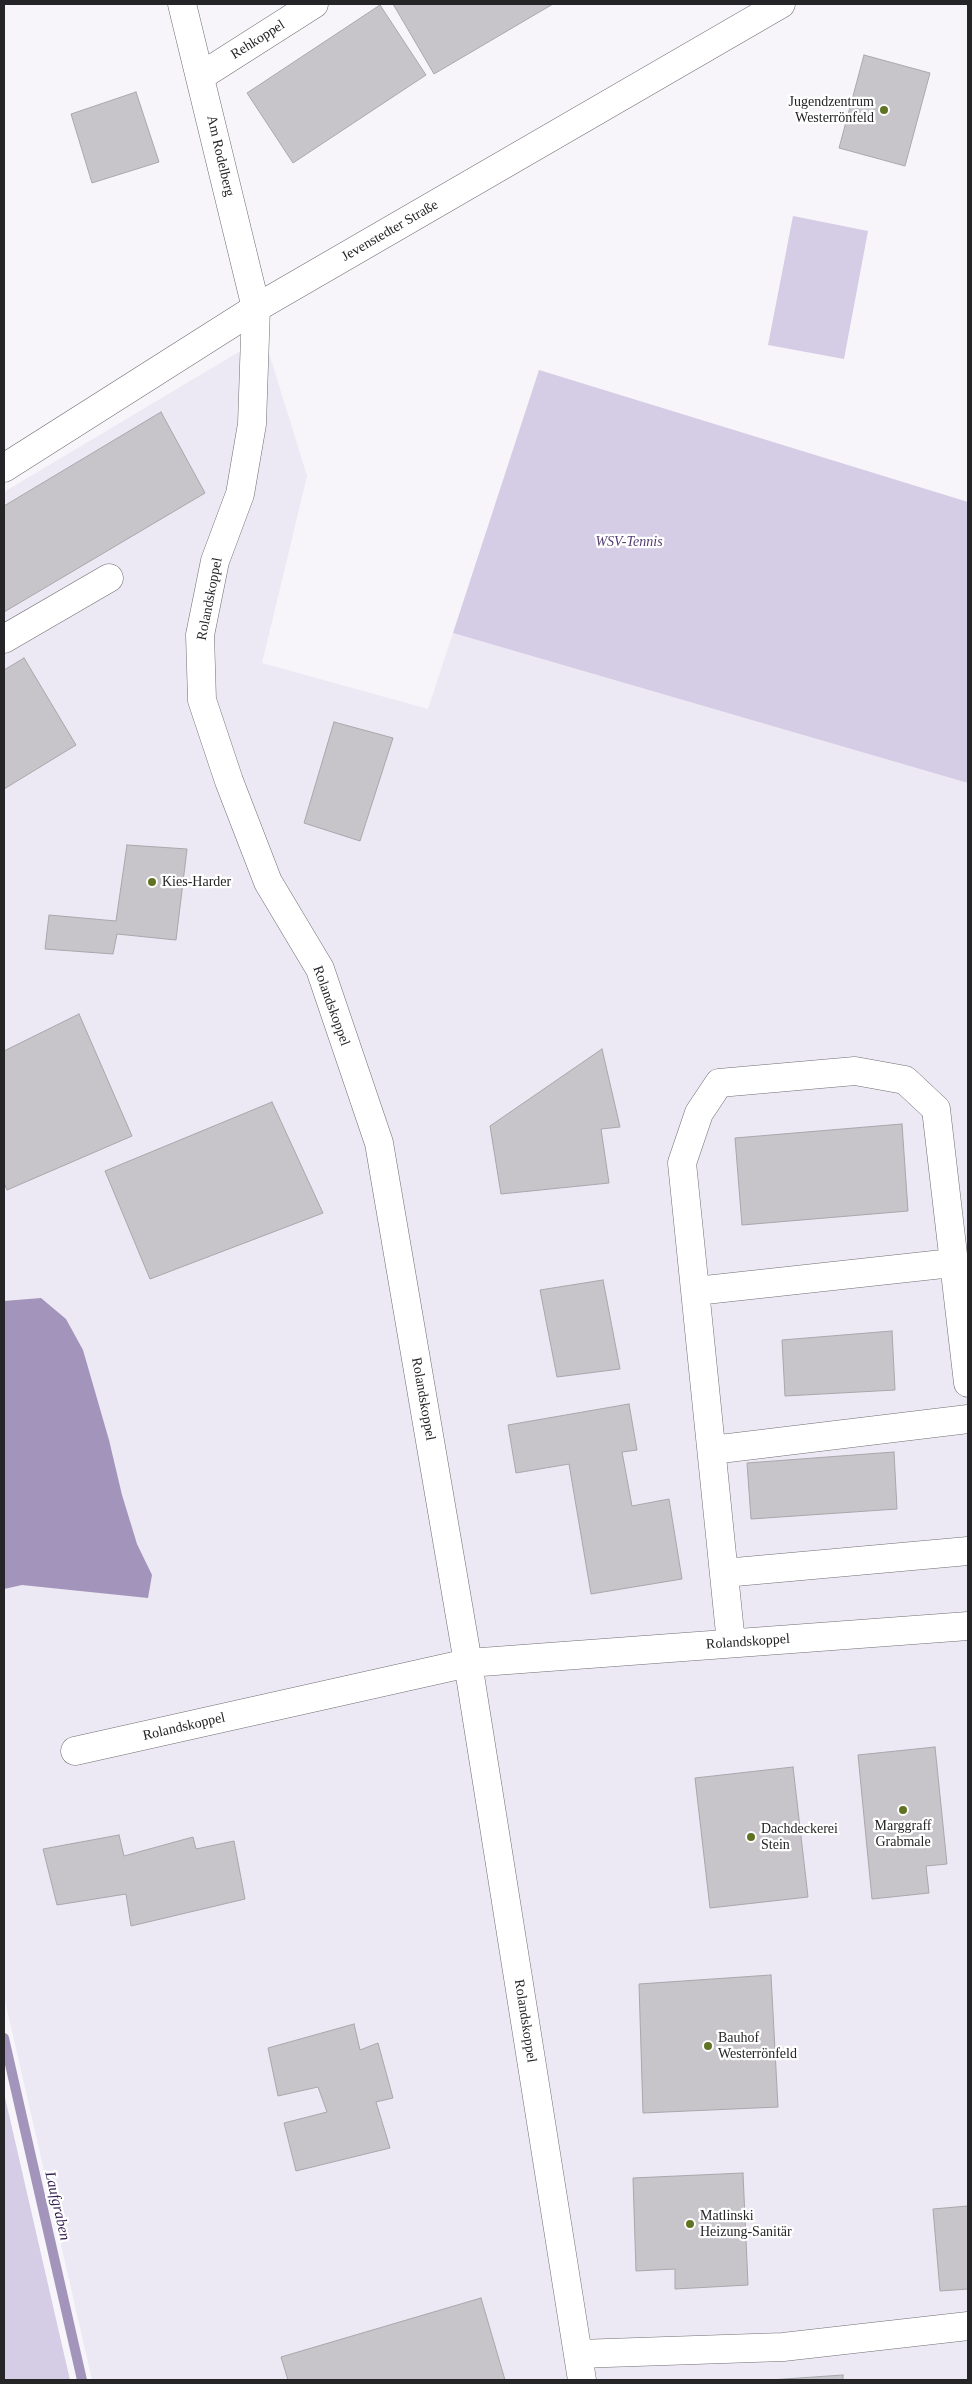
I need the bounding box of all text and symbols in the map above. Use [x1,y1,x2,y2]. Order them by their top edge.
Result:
street label: Rehkoppel [228,17,288,63]
place label: Jugendzentrum Westerrönfeld [788,94,874,126]
marker: Jugendzentrum Westerrönfeld [878,104,890,116]
street label: Am Rodelberg [203,114,237,198]
street label: Jevenstedter Straße [339,197,441,265]
park label: WSV-Tennis [595,534,663,550]
street label: Rolandskoppel [194,556,226,642]
place label: Kies-Harder [162,874,231,890]
marker: Kies-Harder [146,876,158,888]
street label: Rolandskoppel [309,964,353,1048]
street label: Rolandskoppel [407,1356,439,1442]
street label: Rolandskoppel [706,1631,790,1653]
street label: Rolandskoppel [141,1709,227,1745]
marker: Marggraff Grabmale [897,1804,909,1816]
place label: Marggraff Grabmale [874,1818,932,1850]
place label: Dachdeckerei Stein [761,1821,838,1854]
marker: Dachdeckerei Stein [745,1831,757,1843]
street label: Rolandskoppel [510,1978,540,2064]
place label: Bauhof Westerrönfeld [718,2030,797,2062]
marker: Bauhof Westerrönfeld [702,2040,714,2052]
water label: Laufgraben [40,2170,74,2242]
place label: Matlinski Heizung-Sanitär [700,2208,792,2240]
marker: Matlinski Heizung-Sanitär [684,2218,696,2230]

